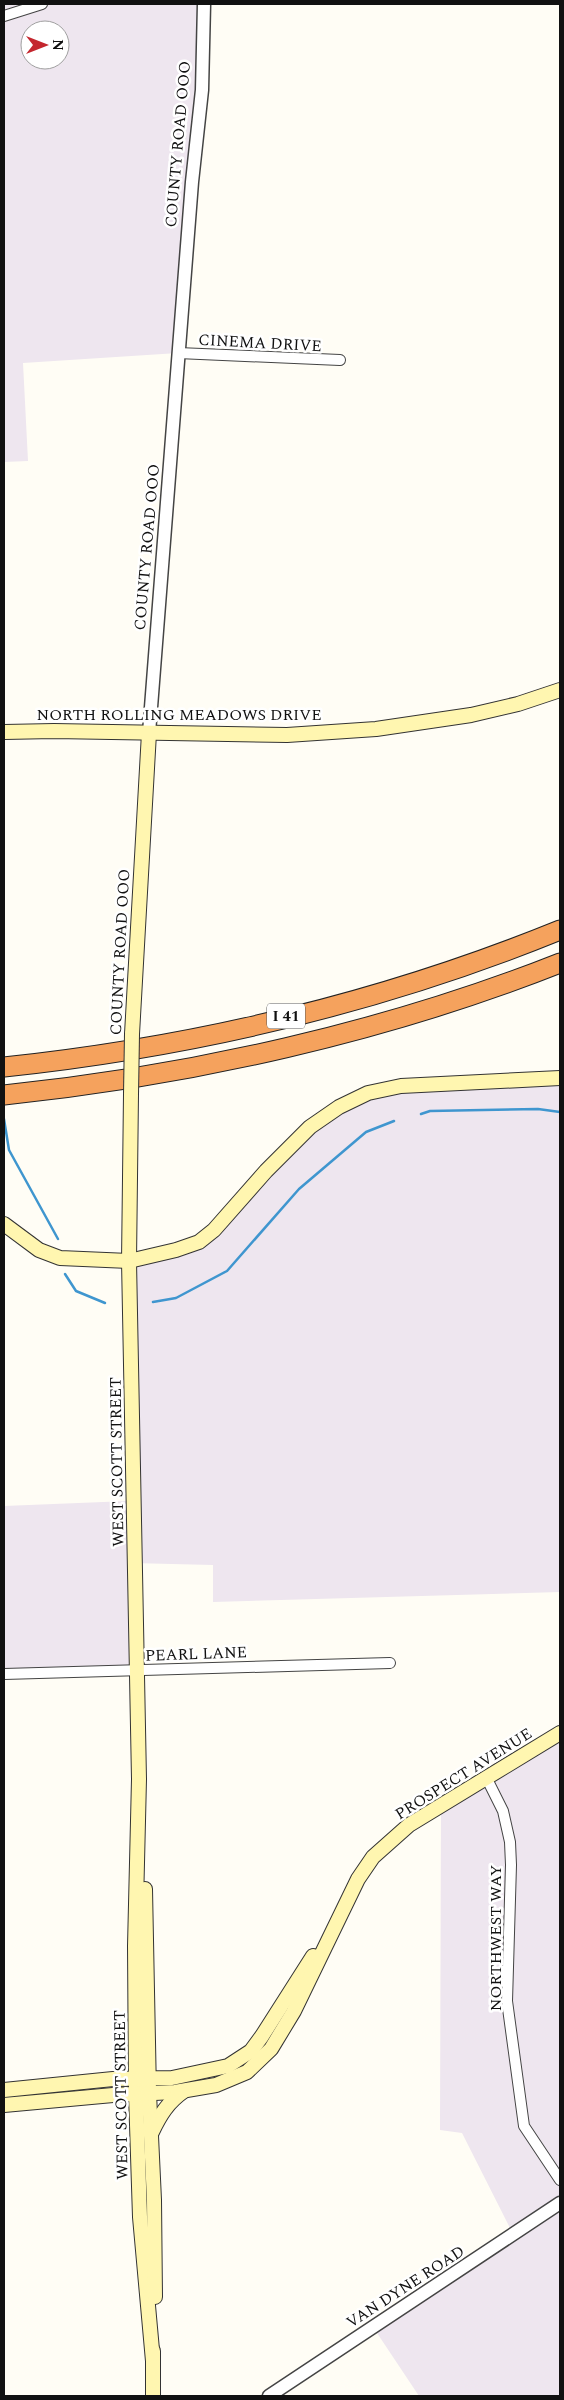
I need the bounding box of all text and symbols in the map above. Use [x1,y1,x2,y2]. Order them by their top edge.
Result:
north arrow [20,20,70,70]
text: N [47,39,68,51]
street label: COUNTY ROAD OOO [159,60,197,228]
street label: CINEMA DRIVE [198,328,322,358]
street label: COUNTY ROAD OOO [128,463,166,631]
street label: NORTH ROLLING MEADOWS DRIVE [36,703,322,727]
street label: COUNTY ROAD OOO [104,868,136,1036]
road number: I 41 [267,1004,305,1028]
street label: WEST SCOTT STREET [104,1377,130,1547]
street label: PEARL LANE [145,1640,248,1668]
street label: PROSPECT AVENUE [390,1722,537,1826]
street label: NORTHWEST WAY [484,1865,508,2011]
street label: WEST SCOTT STREET [108,2010,134,2180]
street label: VAN DYNE ROAD [342,2239,470,2334]

